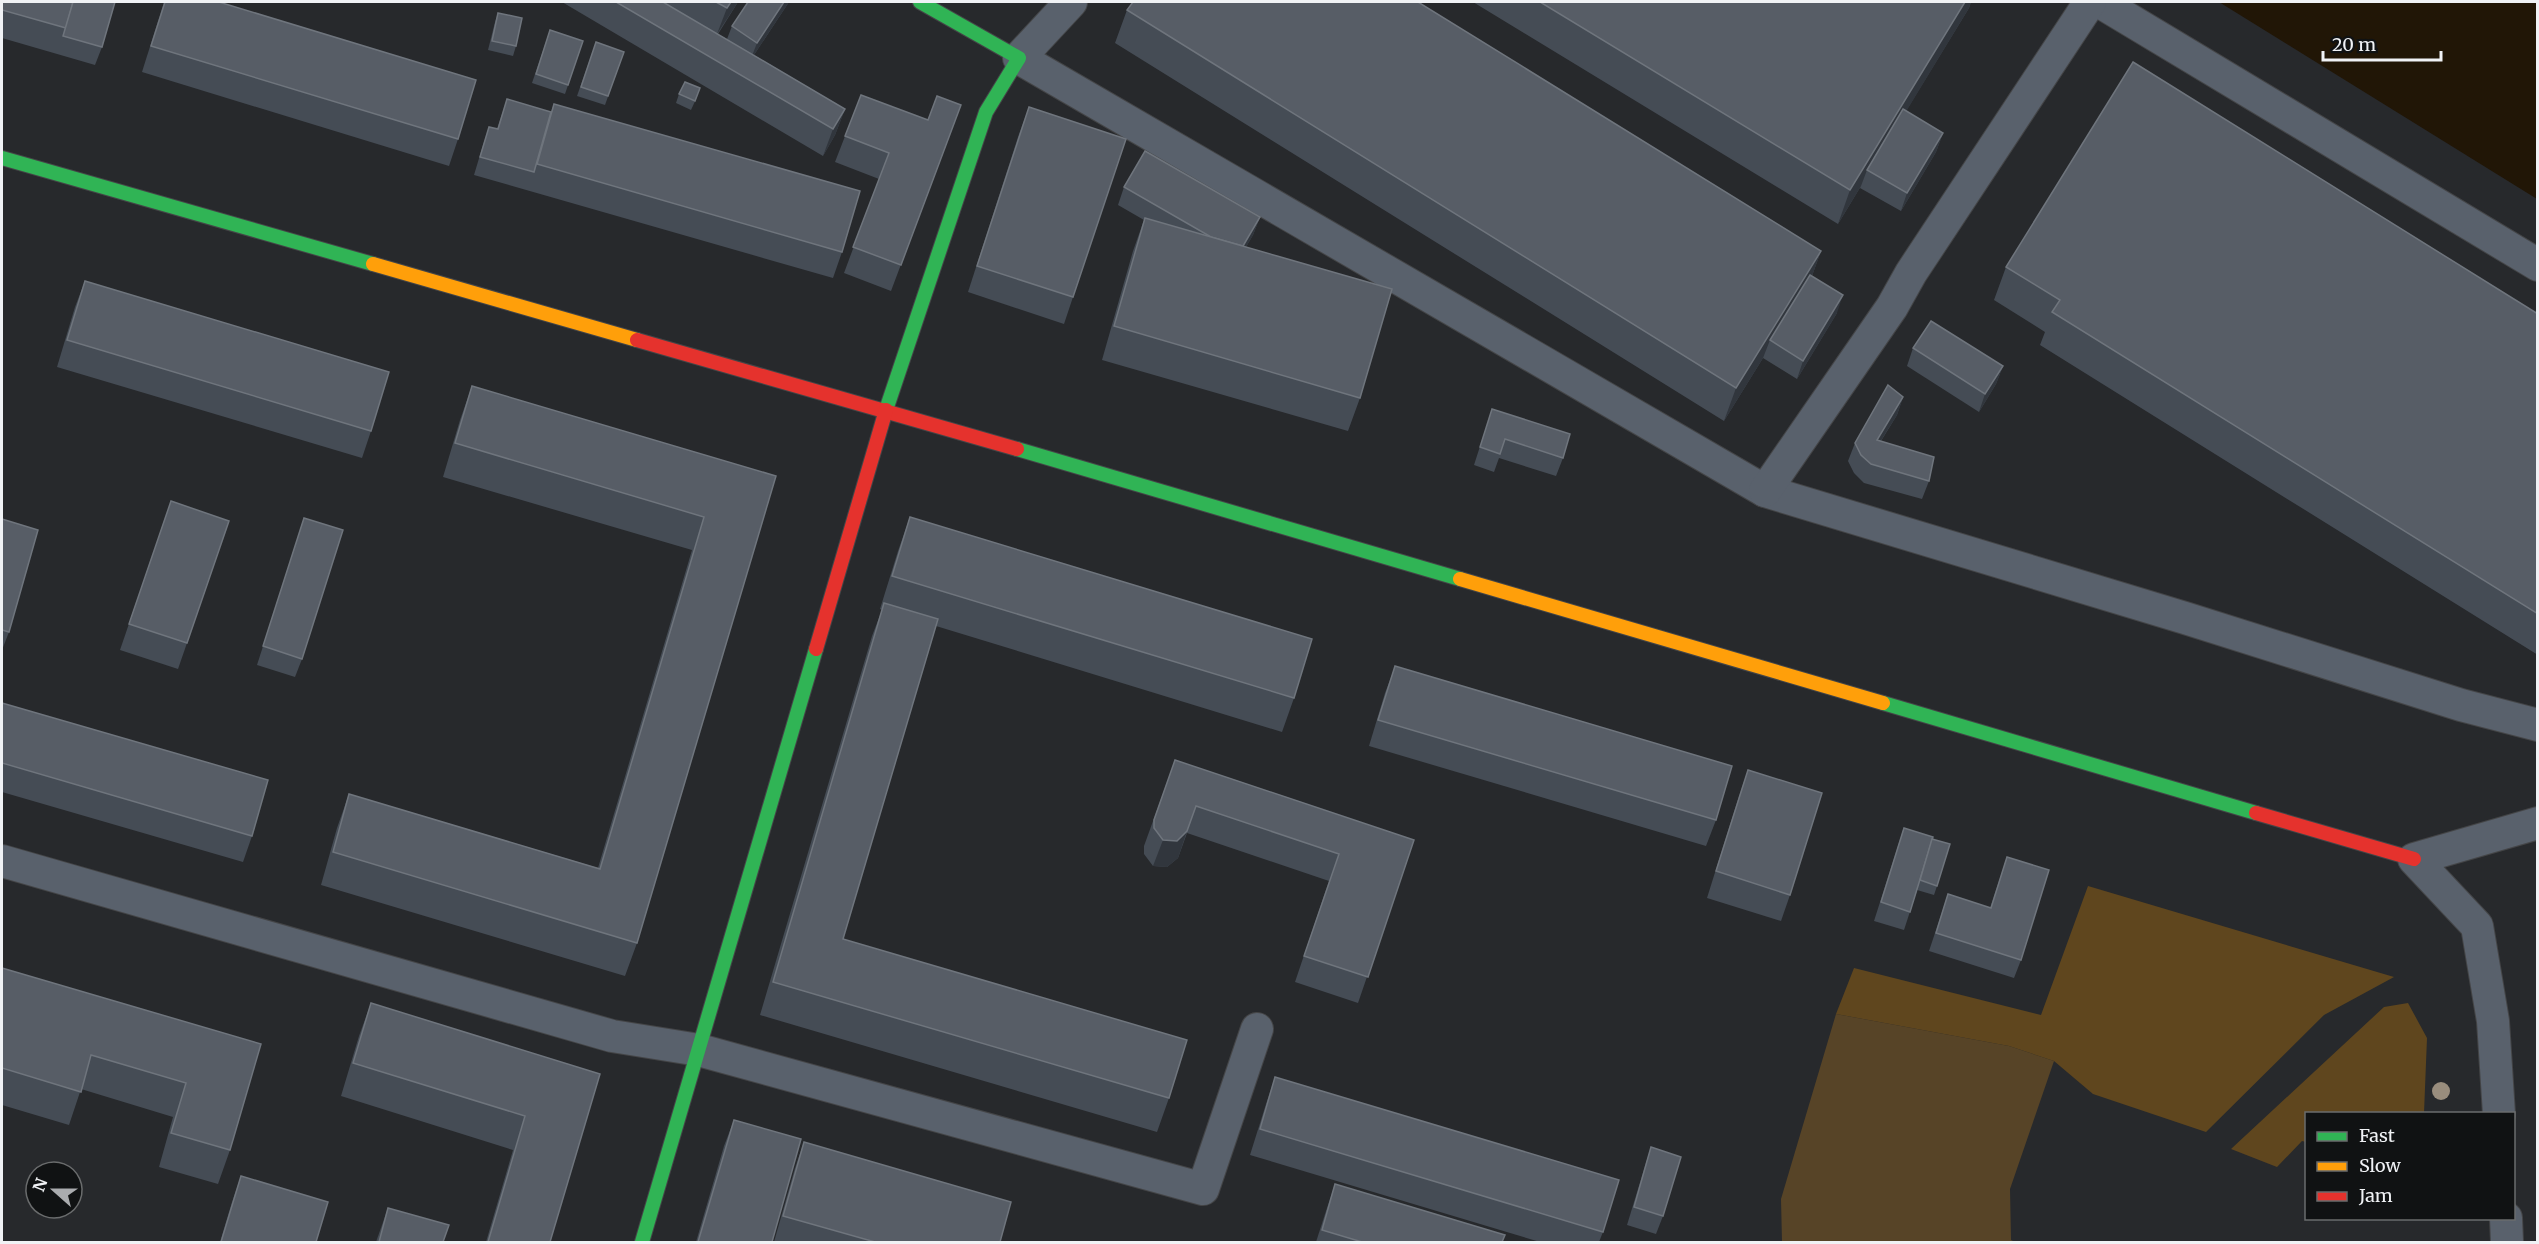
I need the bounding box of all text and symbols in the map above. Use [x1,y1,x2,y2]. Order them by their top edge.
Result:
scale bar [2323,24,2442,62]
text: 20 m [2332,33,2376,56]
legend [2305,1112,2515,1220]
text: Fast [2359,1124,2395,1147]
text: Slow [2359,1154,2402,1177]
north arrow [24,1160,84,1220]
text: N [28,1175,52,1194]
text: Jam [2358,1184,2393,1207]

